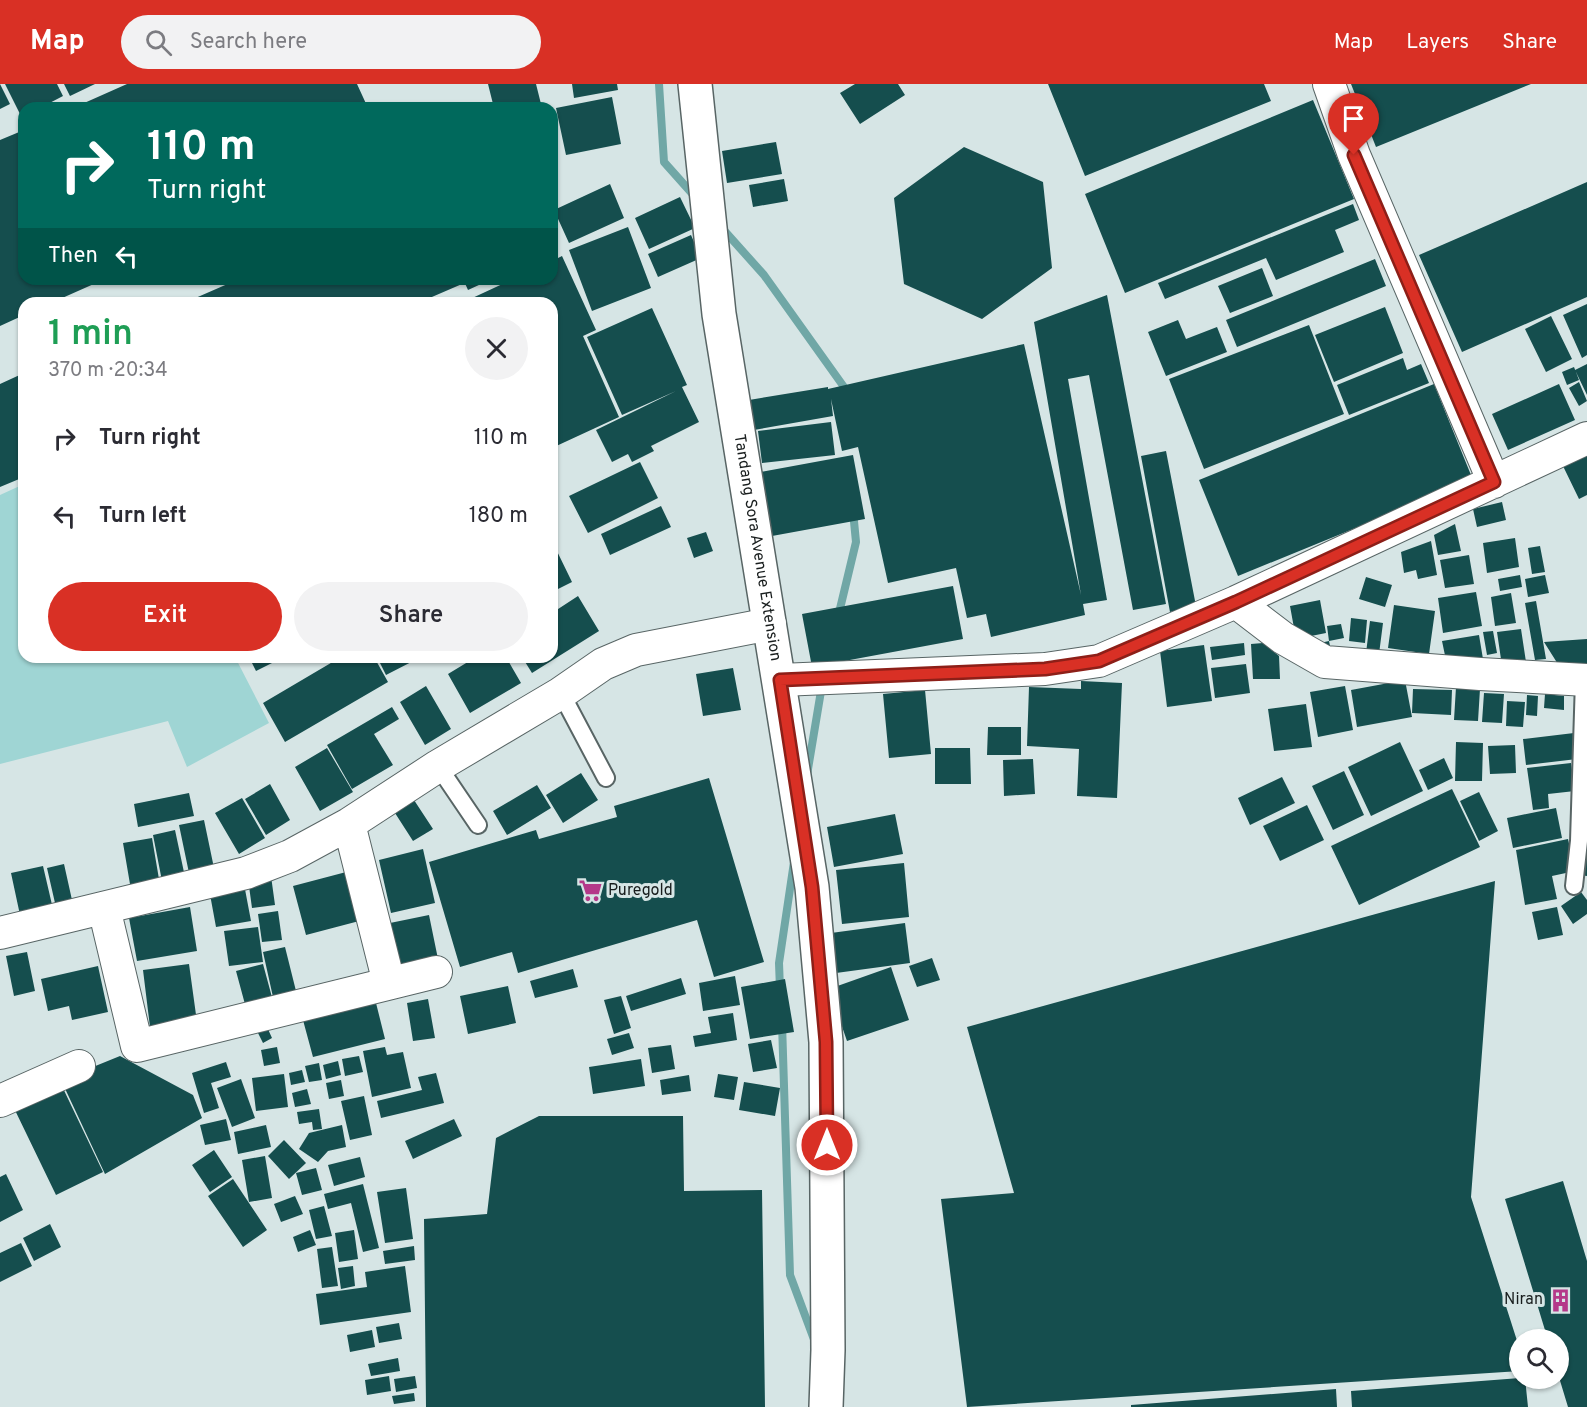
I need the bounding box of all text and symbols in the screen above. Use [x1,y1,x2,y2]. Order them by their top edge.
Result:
search box [121,15,541,69]
text: Map [30,24,85,60]
icon: search [142,26,175,59]
text: Search here [190,29,307,56]
text: Map [1334,29,1373,56]
text: Layers [1406,29,1469,56]
text: Share [1502,29,1557,56]
pin [1328,93,1379,155]
icon: arrive [1337,102,1370,135]
text: 110 m [147,122,256,175]
icon: right [48,126,126,204]
text: Turn right [147,174,266,208]
icon: left [110,240,143,273]
text: Then [48,243,98,270]
text: 1 min [48,312,133,358]
button: close [465,317,528,380]
text: 370 m · 20:34 [48,358,168,384]
icon: right [48,422,81,455]
text: Turn right [99,425,201,452]
text: 110 m [474,425,528,452]
street label: Tandang Sora Avenue Extension [729,433,785,663]
icon: left [48,500,81,533]
text: Turn left [99,503,187,530]
text: 180 m [469,503,528,530]
button: Exit [48,582,282,651]
button: Share [294,582,528,651]
supermarket icon: Puregold [577,878,603,904]
place label: Puregold [608,881,673,901]
position arrow [795,1113,859,1177]
building icon: Niran [1548,1287,1574,1313]
place label: Niran [1504,1290,1543,1310]
map controls [1509,1329,1569,1389]
button: search [1509,1329,1569,1389]

